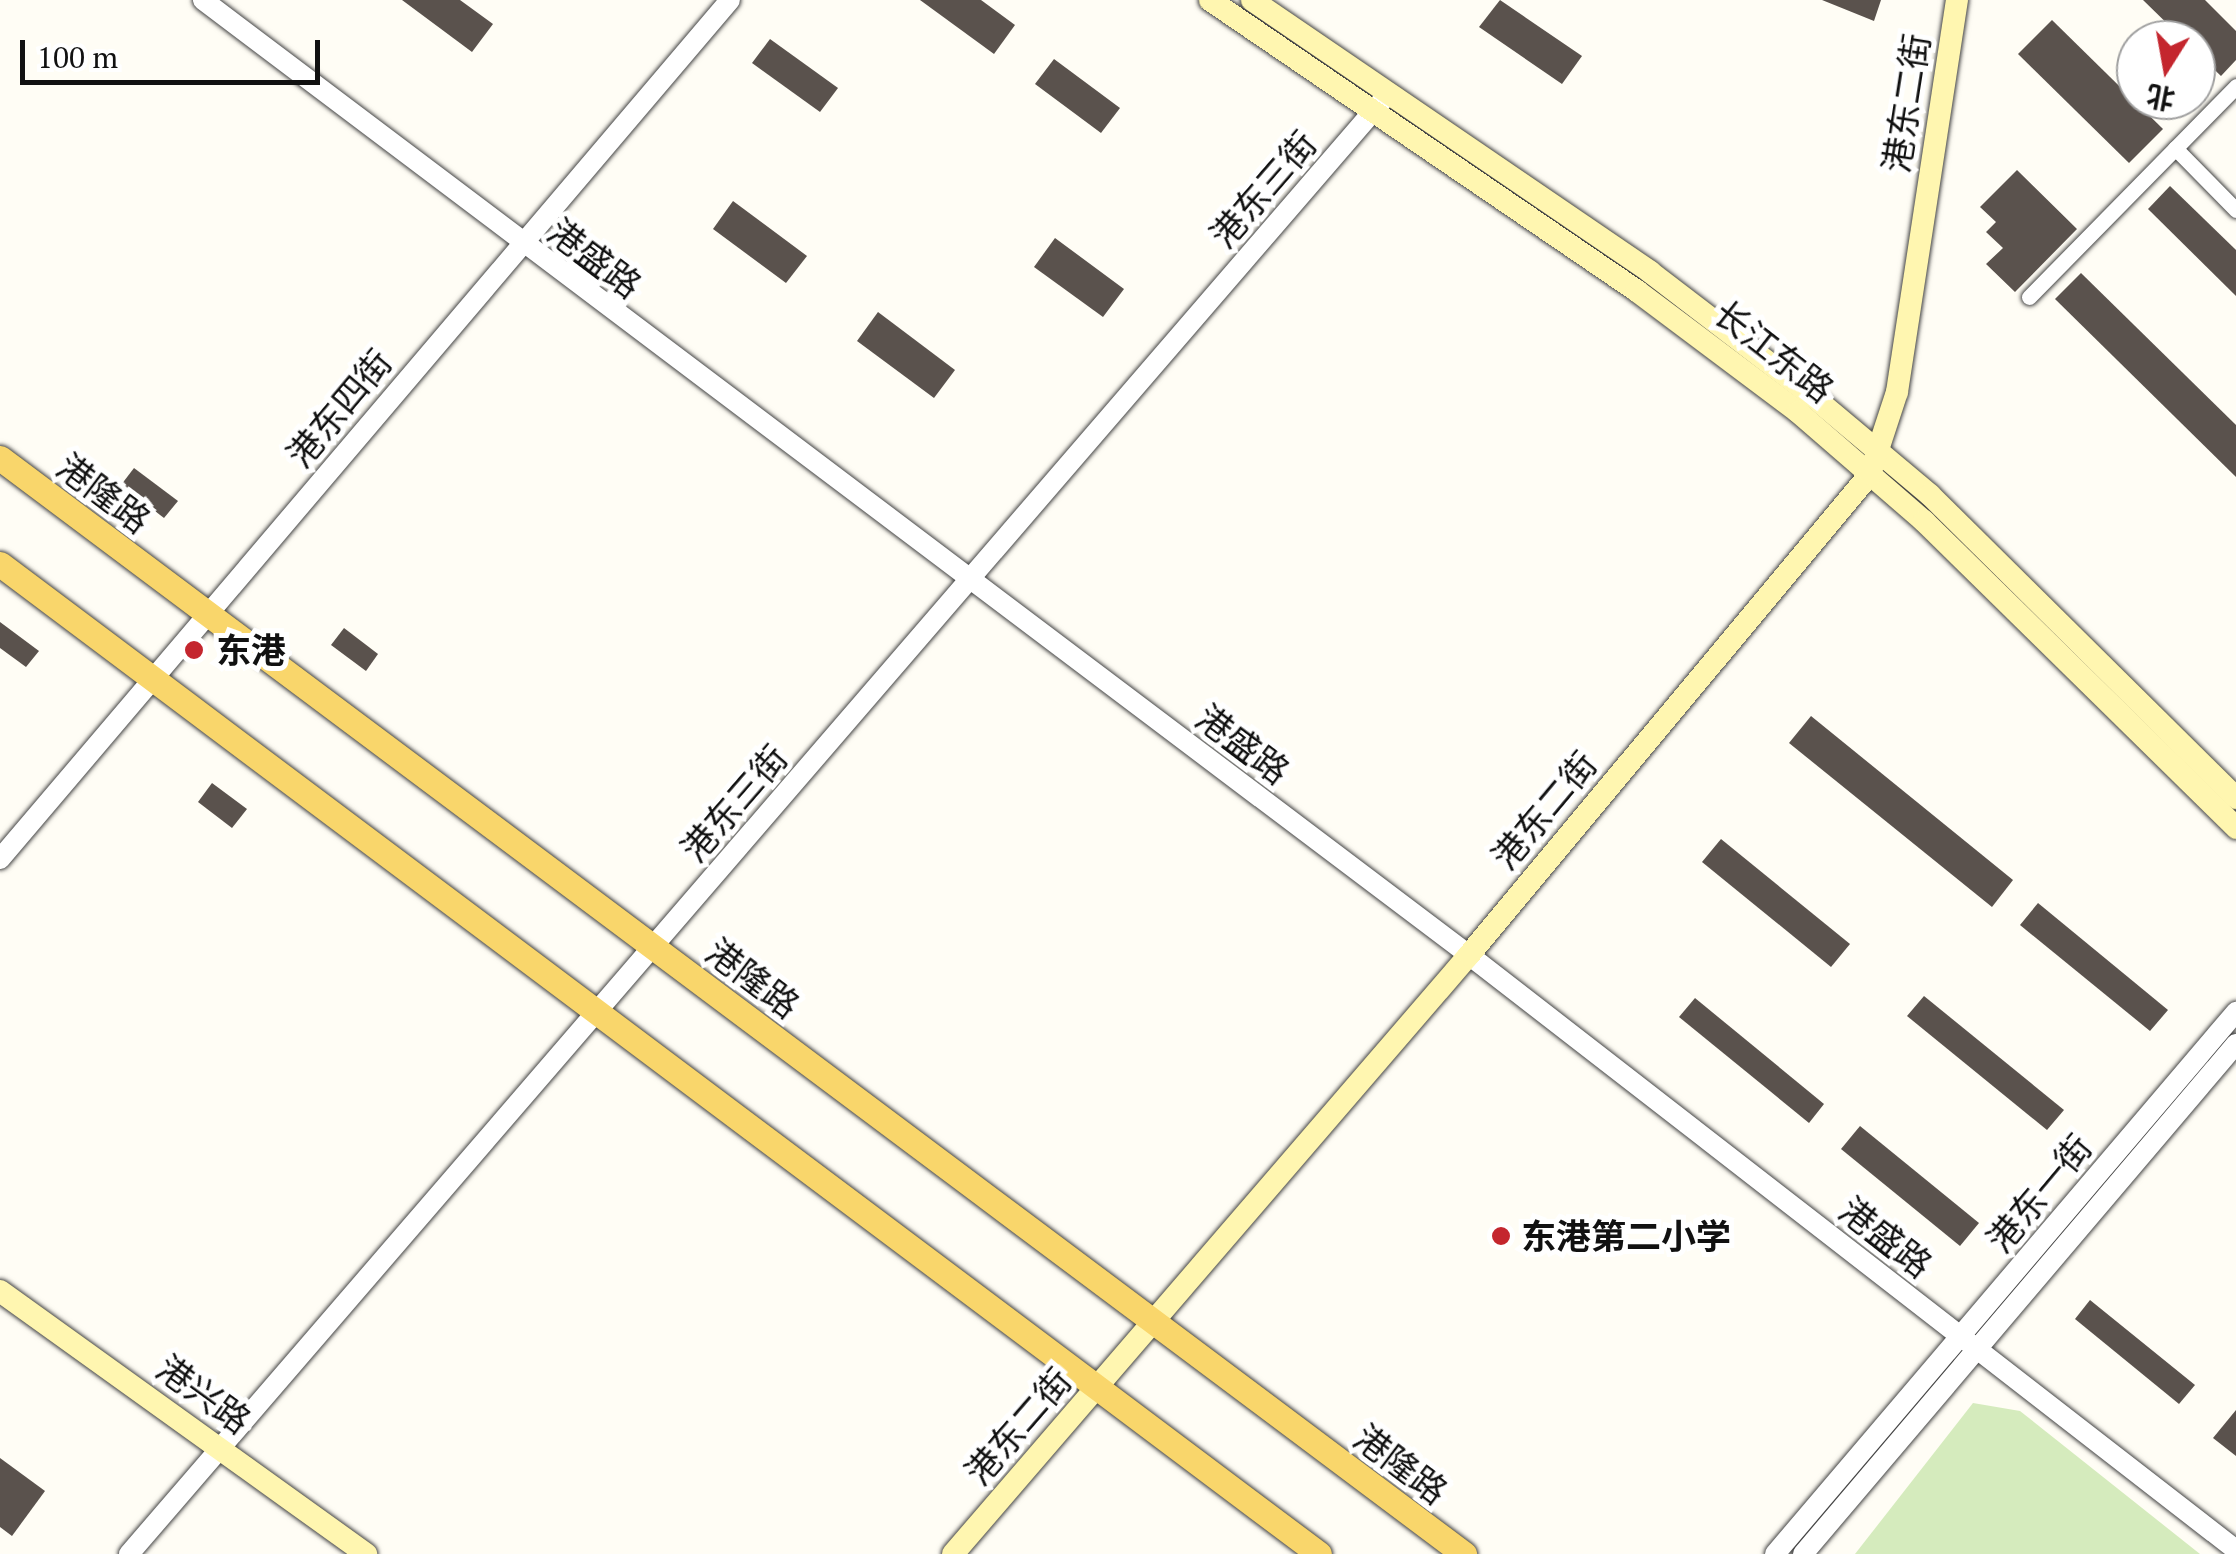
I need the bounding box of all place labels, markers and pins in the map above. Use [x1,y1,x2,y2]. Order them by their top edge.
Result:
place label: 东港 [216,629,286,671]
marker: 东港 [181,637,207,663]
place label: 东港第二小学 [1521,1215,1731,1257]
marker: 东港第二小学 [1490,1225,1512,1247]

